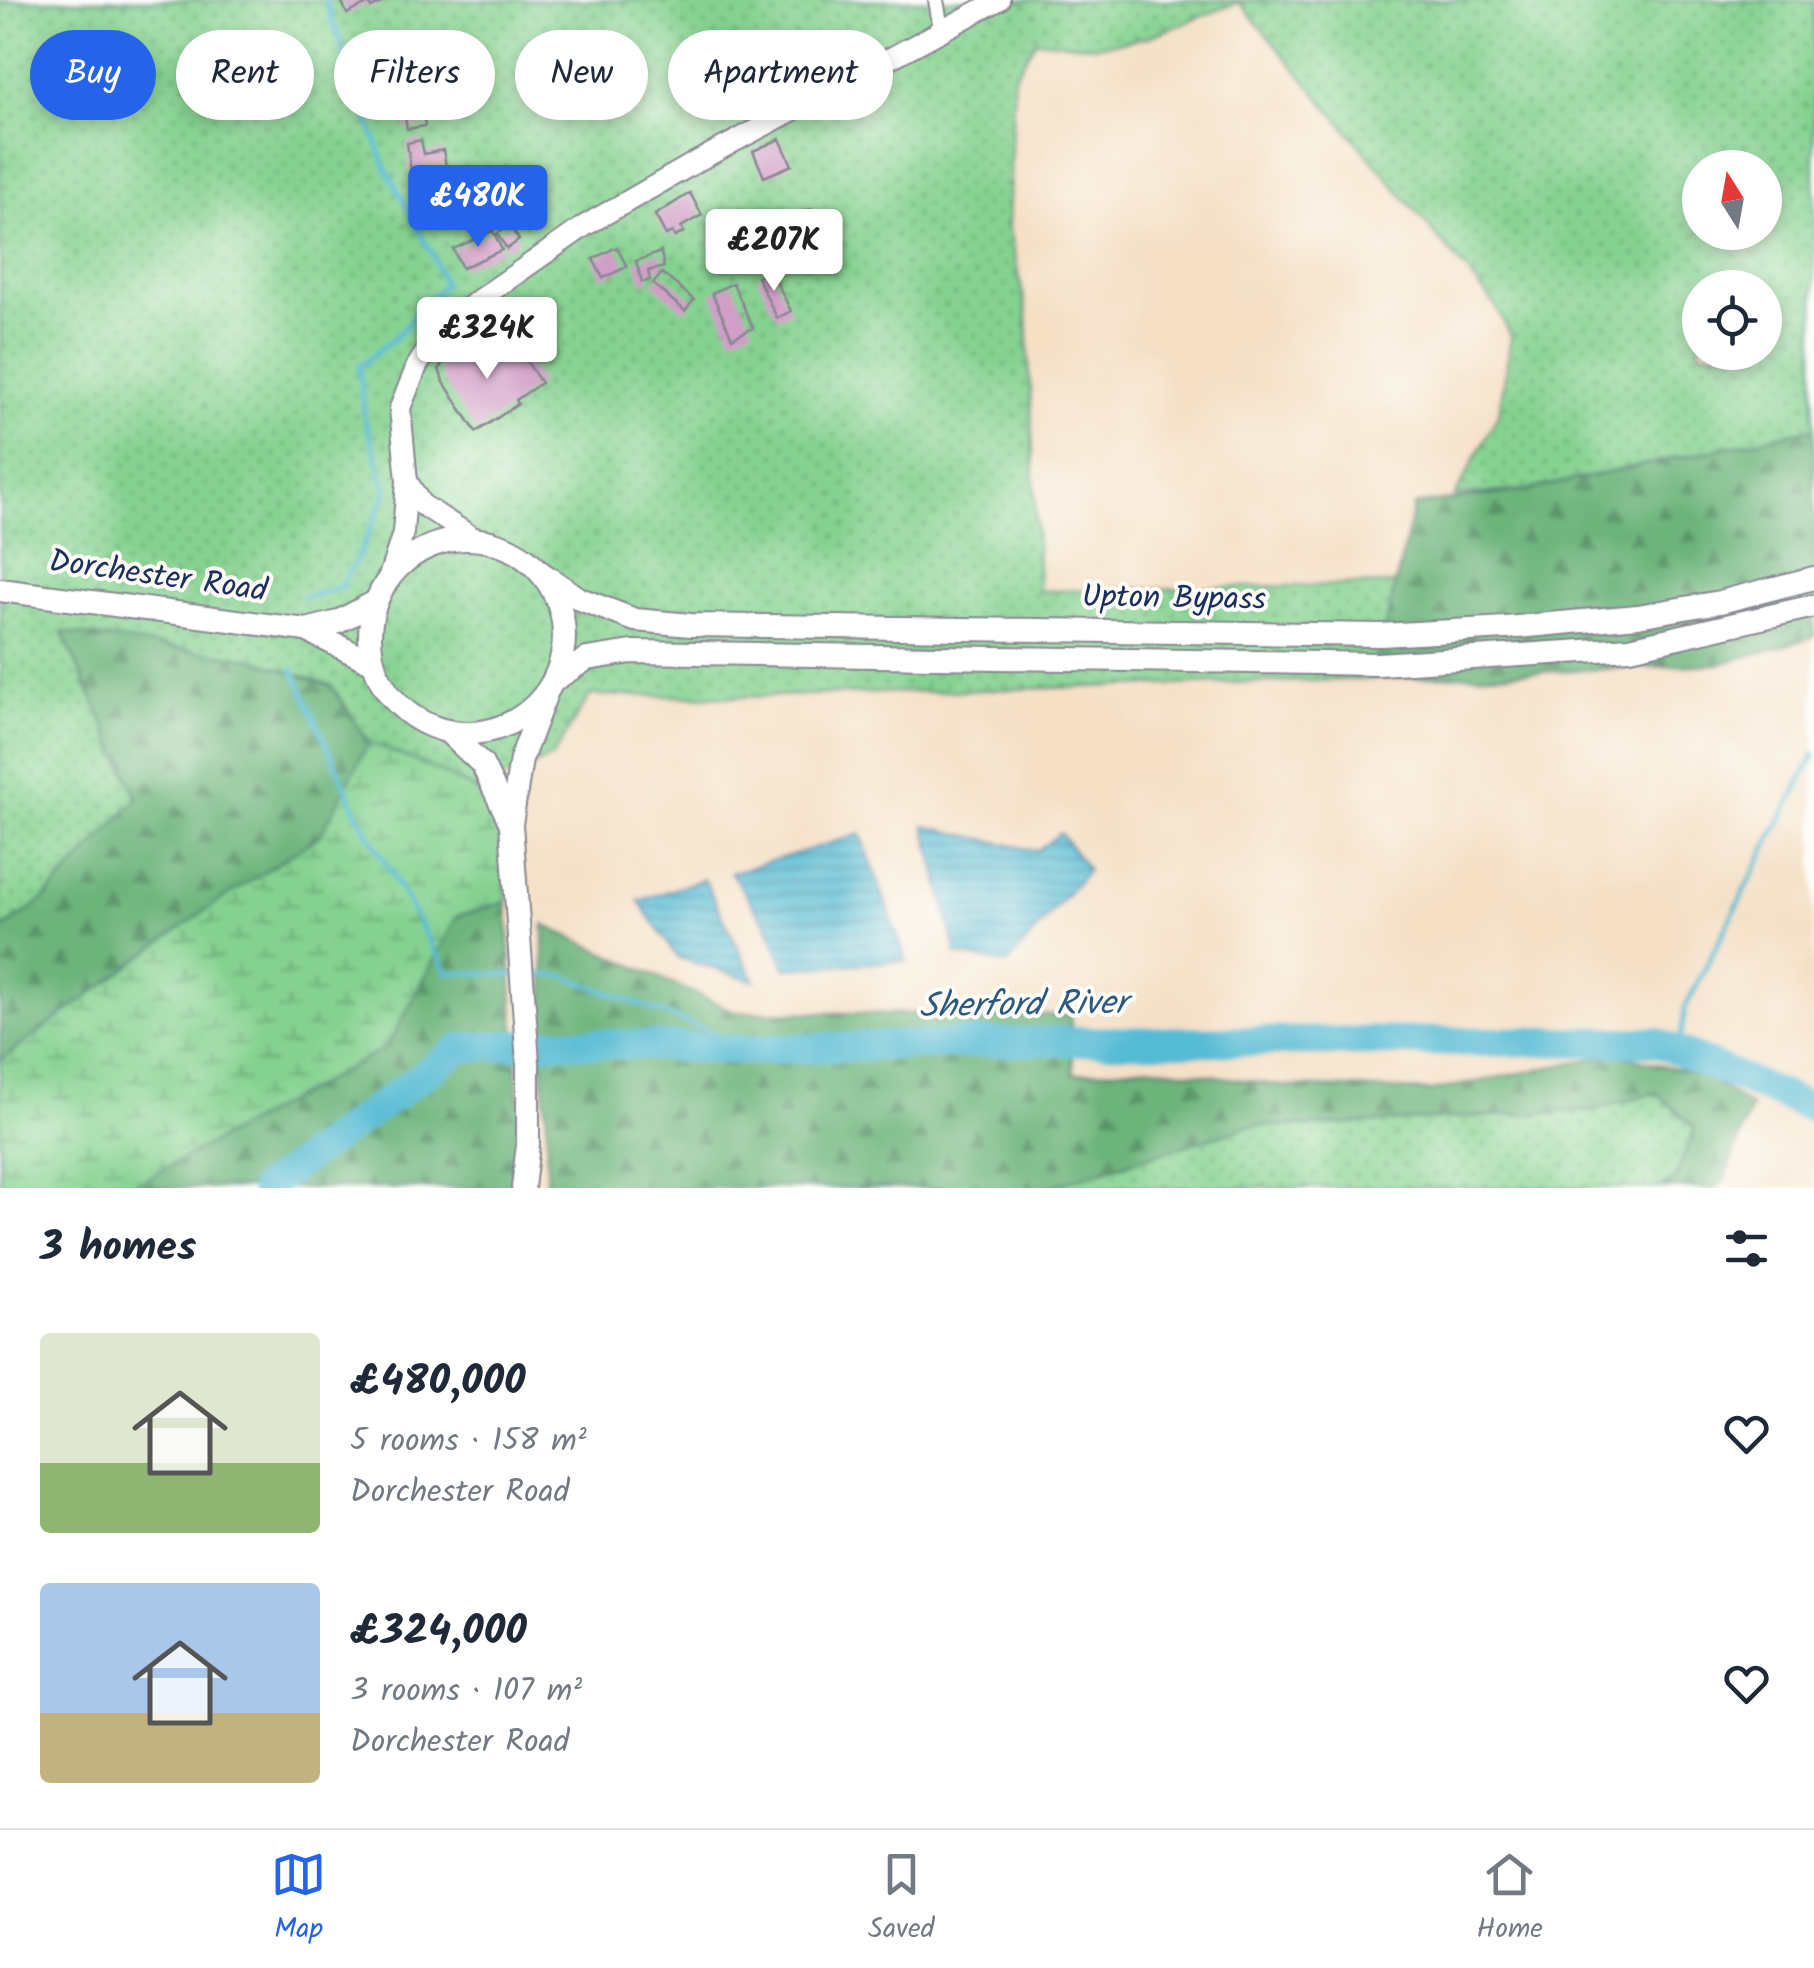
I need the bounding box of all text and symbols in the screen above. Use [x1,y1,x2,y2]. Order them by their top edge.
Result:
chip: Buy [30,30,156,120]
chip: Rent [176,30,314,120]
chip: Filters [334,30,495,120]
chip: New [515,30,648,120]
chip: Apartment [668,30,893,120]
north arrow [1682,150,1782,250]
map controls [1682,150,1782,370]
pin: £480K [408,165,548,250]
text: £480K [430,172,526,223]
pin: £207K [704,209,844,294]
text: £207K [728,216,820,267]
button: locate [1682,270,1782,370]
pin: £324K [417,297,557,382]
text: £324K [439,304,535,355]
street label: Dorchester Road [46,536,271,618]
street label: Upton Bypass [1081,572,1267,626]
water label: Sherford River [919,976,1134,1036]
text: 3 homes [40,1215,196,1282]
icon: filters [1719,1221,1774,1276]
text: £480,000 [350,1349,526,1416]
icon: home [120,1373,240,1493]
icon: heart [1719,1406,1774,1461]
text: 5 rooms · 158 m² [350,1416,587,1467]
text: Dorchester Road [350,1467,570,1518]
text: £324,000 [350,1599,527,1666]
icon: home [120,1623,240,1743]
icon: heart [1719,1656,1774,1711]
text: 3 rooms · 107 m² [350,1666,582,1717]
text: Dorchester Road [350,1717,570,1768]
tab: Map [271,1847,326,1952]
tab: Saved [868,1847,935,1952]
tab: Home [1477,1847,1543,1952]

